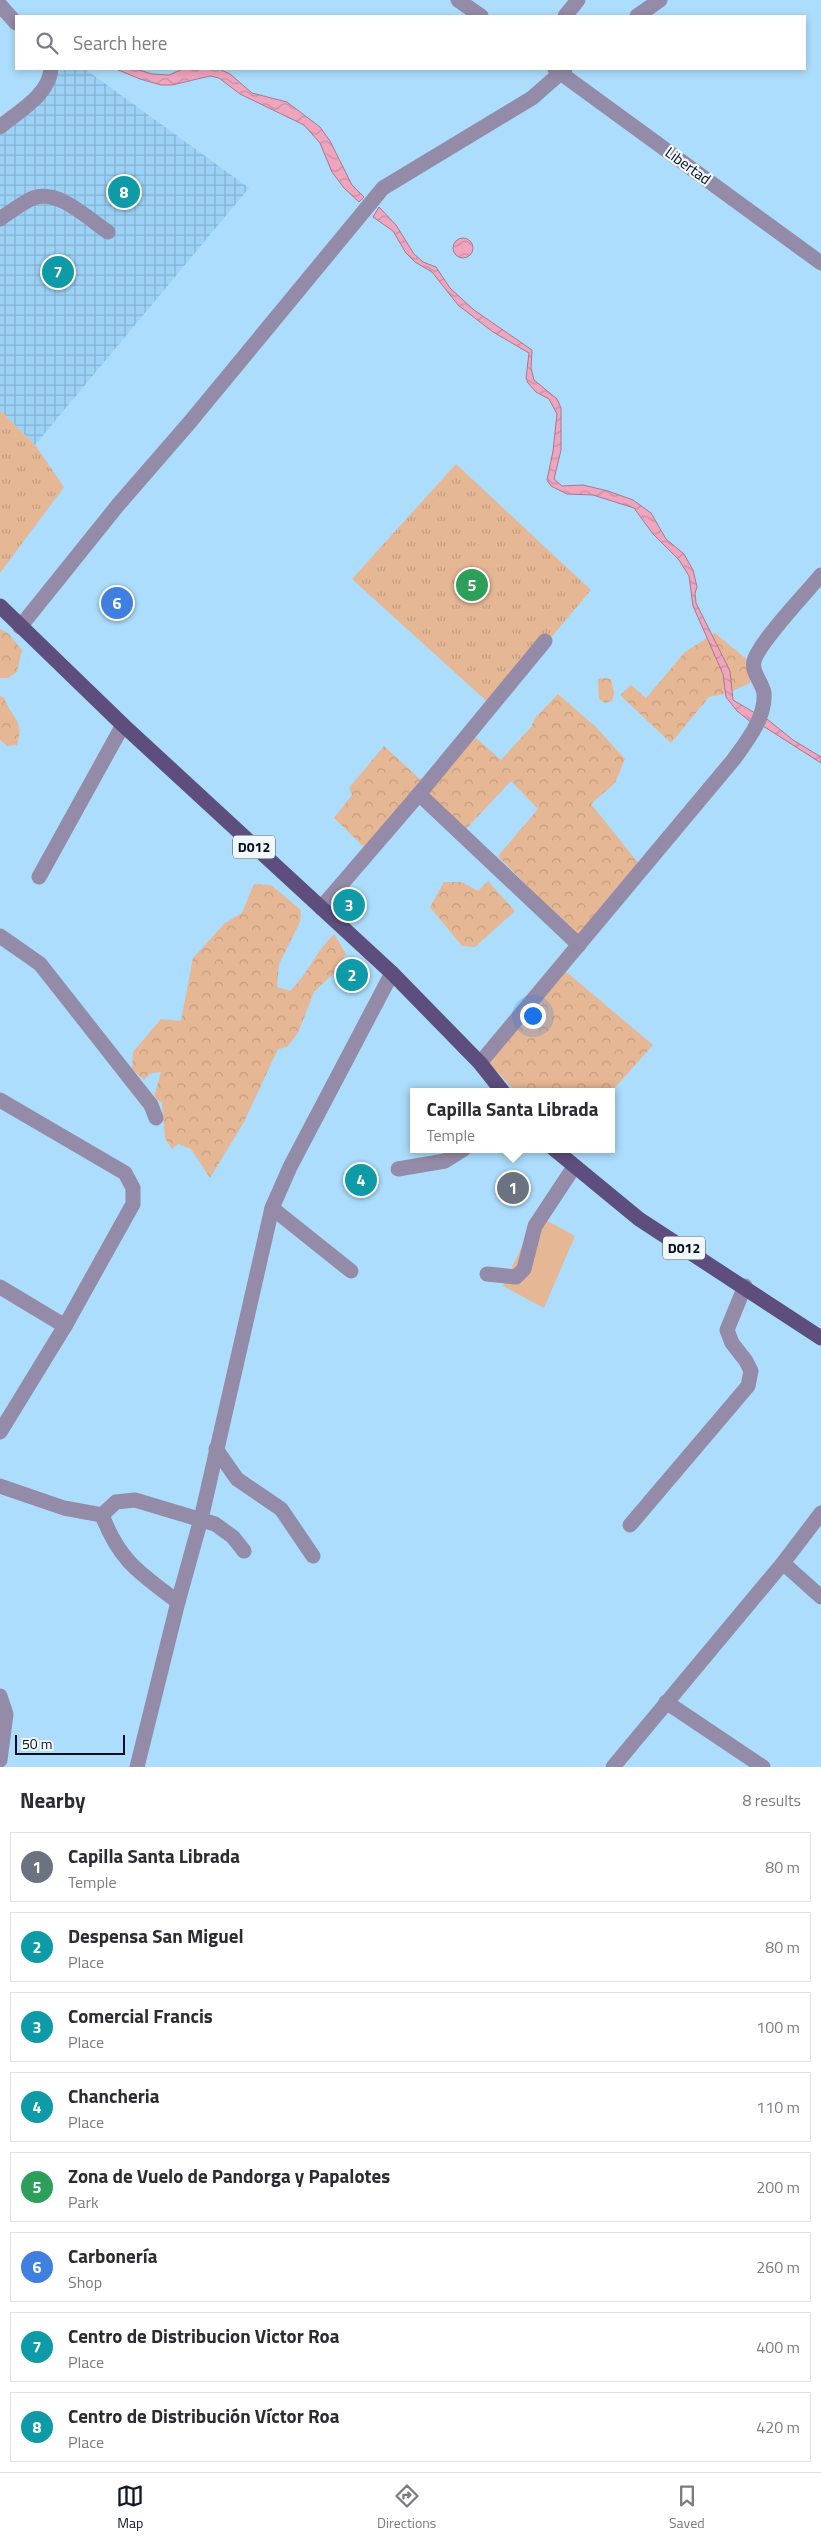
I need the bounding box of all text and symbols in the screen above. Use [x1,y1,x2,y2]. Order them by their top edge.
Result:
search box [15,15,806,70]
text: Search here [73,28,167,57]
icon: search [33,29,61,57]
street label: Libertad [661,141,716,190]
pin: 8 [108,173,140,211]
pin: 7 [42,253,74,291]
pin: 5 [456,566,488,604]
pin: 6 [101,584,133,622]
road number: D012 [233,836,275,859]
pin: 3 [333,886,365,924]
pin: 2 [336,956,368,994]
your location [520,1003,546,1029]
popup [410,1088,615,1153]
text: Capilla Santa Librada [427,1094,598,1123]
text: Temple [427,1123,475,1147]
pin: 4 [345,1161,377,1199]
pin: 1 [497,1169,529,1207]
road number: D012 [663,1236,705,1260]
scale bar [15,1732,125,1755]
text: 50 m [22,1733,52,1754]
text: Nearby [20,1784,85,1816]
text: 8 results [742,1788,801,1812]
text: Capilla Santa Librada [68,1841,240,1870]
text: 1 [33,1855,41,1879]
text: 80 m [765,1855,800,1879]
text: Temple [68,1870,117,1894]
text: Despensa San Miguel [68,1921,244,1950]
text: 2 [33,1935,41,1959]
text: 80 m [765,1935,800,1959]
text: Place [68,1950,104,1974]
text: Comercial Francis [68,2001,213,2030]
text: 3 [33,2015,41,2039]
text: 100 m [756,2015,800,2039]
text: Place [68,2030,104,2054]
text: Chancheria [68,2081,159,2110]
text: 4 [33,2095,41,2119]
text: 110 m [756,2095,800,2119]
text: Place [68,2110,104,2134]
text: Zona de Vuelo de Pandorga y Papalotes [68,2161,390,2190]
text: 5 [33,2175,41,2199]
text: 200 m [756,2175,800,2199]
text: Park [68,2190,99,2214]
text: Carbonería [68,2241,157,2270]
text: 6 [33,2255,41,2279]
text: 260 m [756,2255,800,2279]
text: Shop [68,2270,102,2294]
text: Centro de Distribucion Victor Roa [68,2321,339,2350]
text: 7 [33,2335,41,2359]
text: 400 m [756,2335,800,2359]
text: Place [68,2350,104,2374]
text: Centro de Distribución Víctor Roa [68,2401,339,2430]
text: 8 [33,2415,41,2439]
text: 420 m [756,2415,800,2439]
text: Place [68,2430,104,2454]
tab: Map [116,2482,144,2533]
tab: Directions [377,2482,436,2533]
tab: Saved [669,2482,705,2533]

